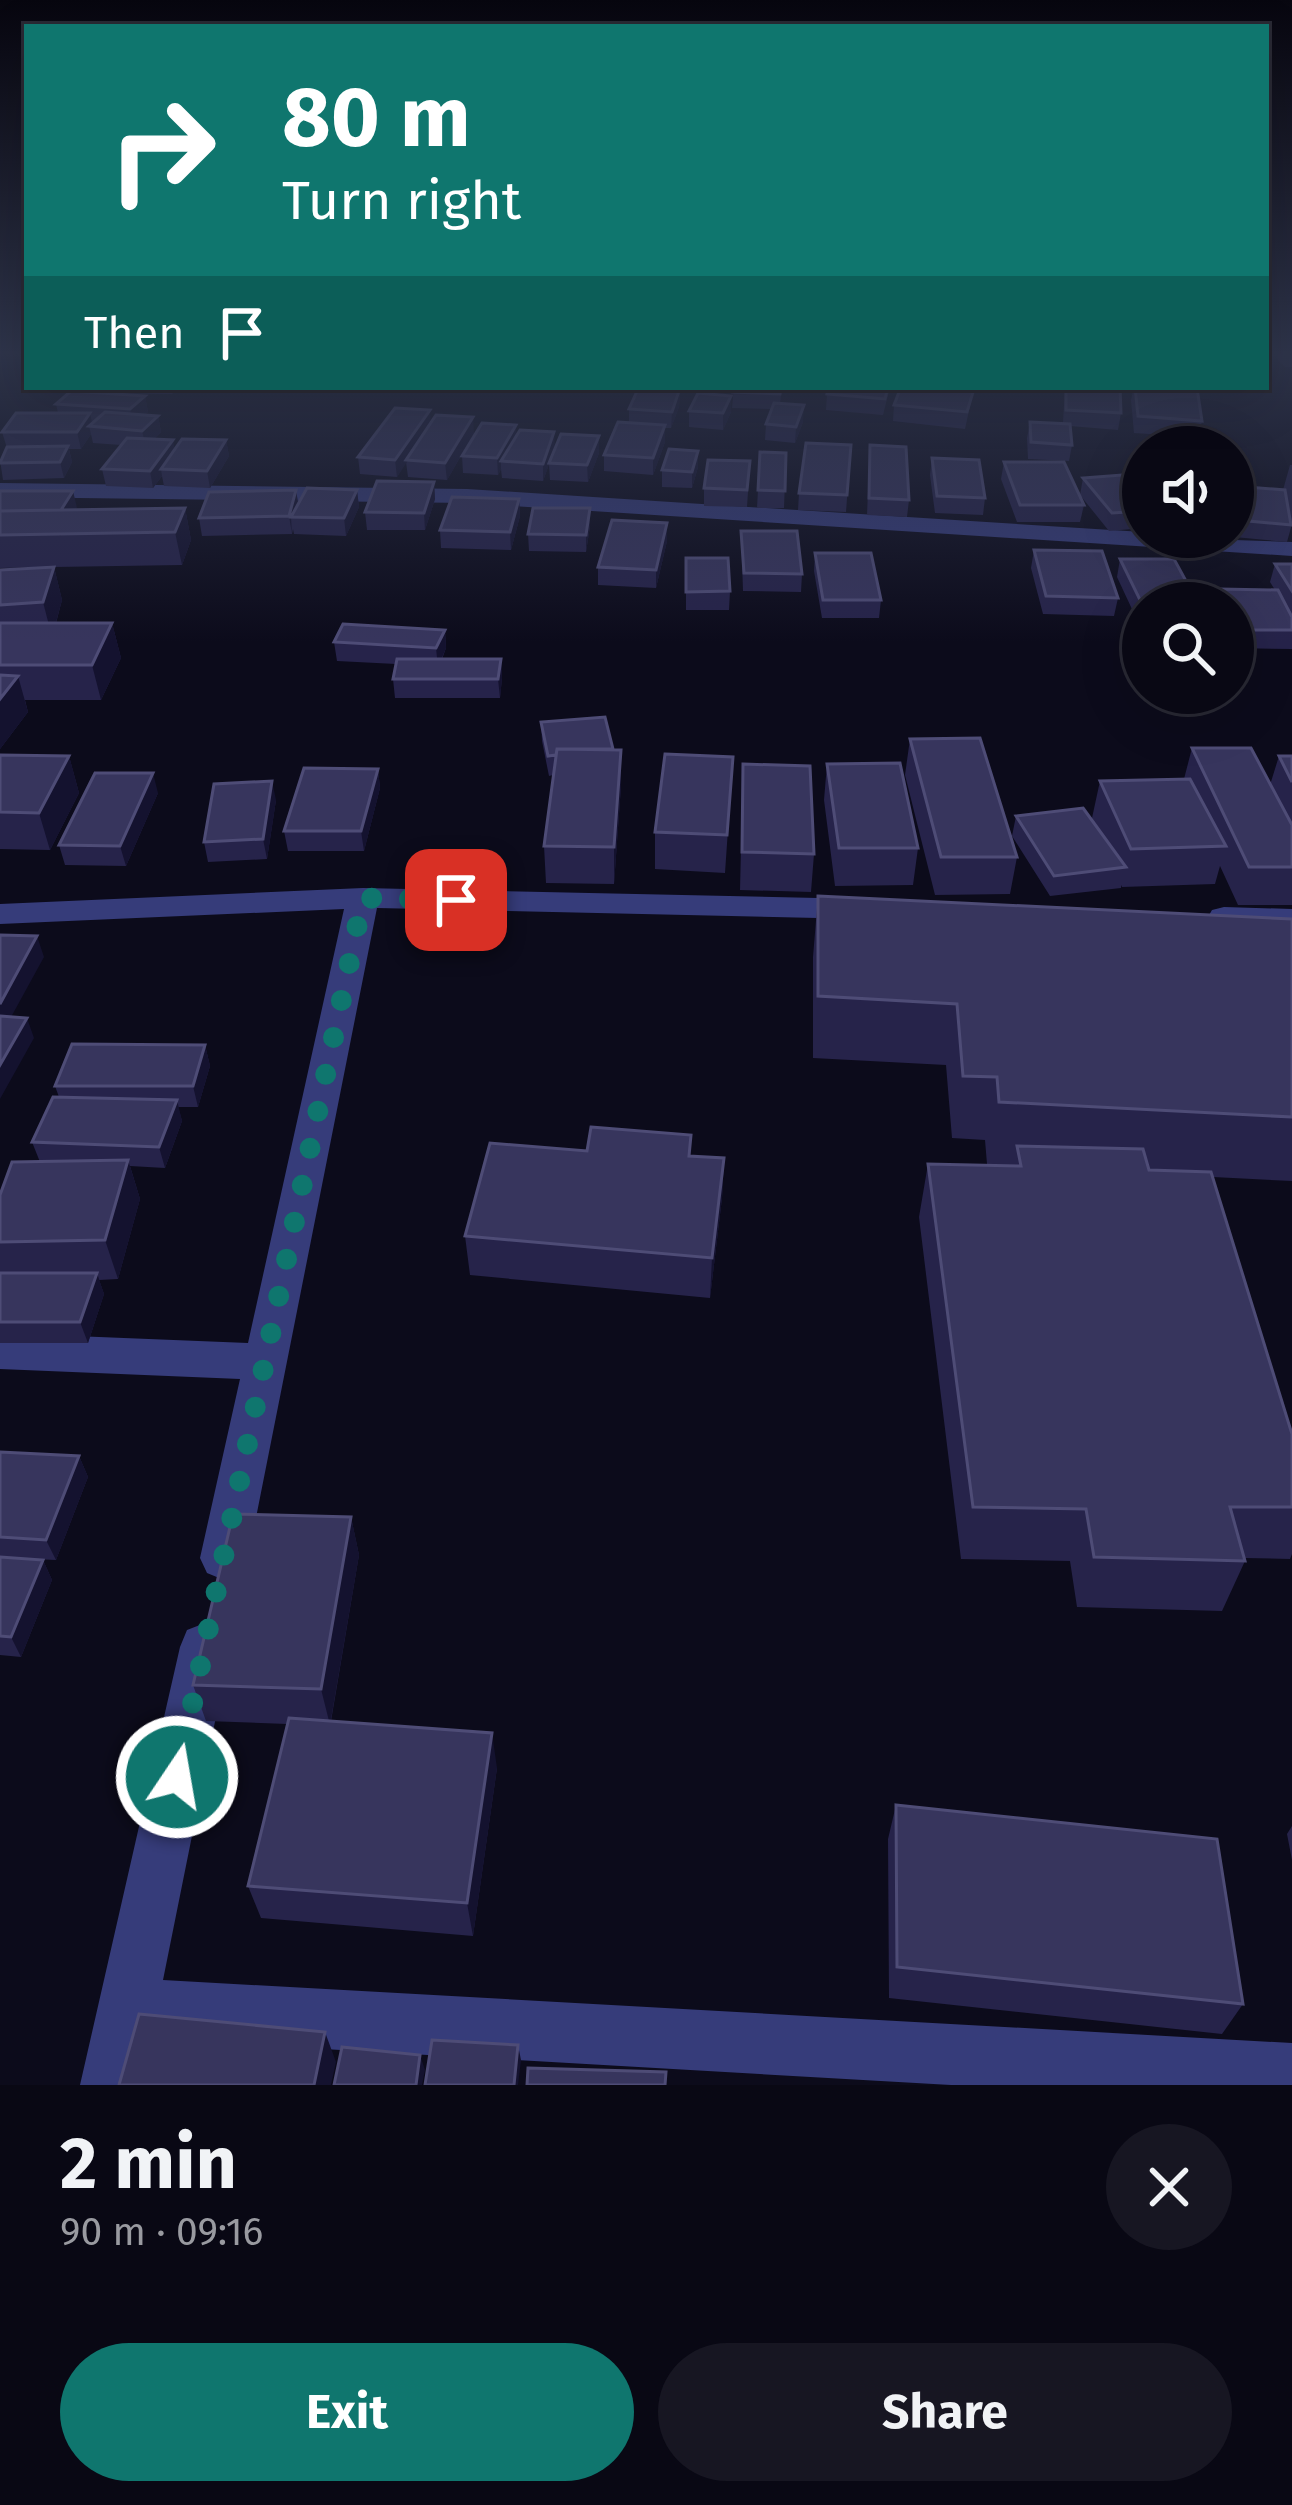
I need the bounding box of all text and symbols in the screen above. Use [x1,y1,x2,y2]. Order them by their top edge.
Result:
text: 80 m [282,67,471,168]
icon: right [84,72,240,228]
text: Turn right [282,169,521,233]
icon: arrive [209,300,275,366]
text: Then [84,306,185,360]
map controls [1122,426,1254,714]
button: sound [1122,426,1254,558]
button: search [1122,582,1254,714]
pin [405,849,507,951]
icon: arrive [423,867,489,933]
position arrow [114,1714,240,1840]
text: 2 min [60,2121,237,2207]
button: close [1106,2124,1232,2250]
text: 90 m · 09:16 [60,2209,263,2255]
button: Exit [60,2343,634,2481]
button: Share [658,2343,1232,2481]

